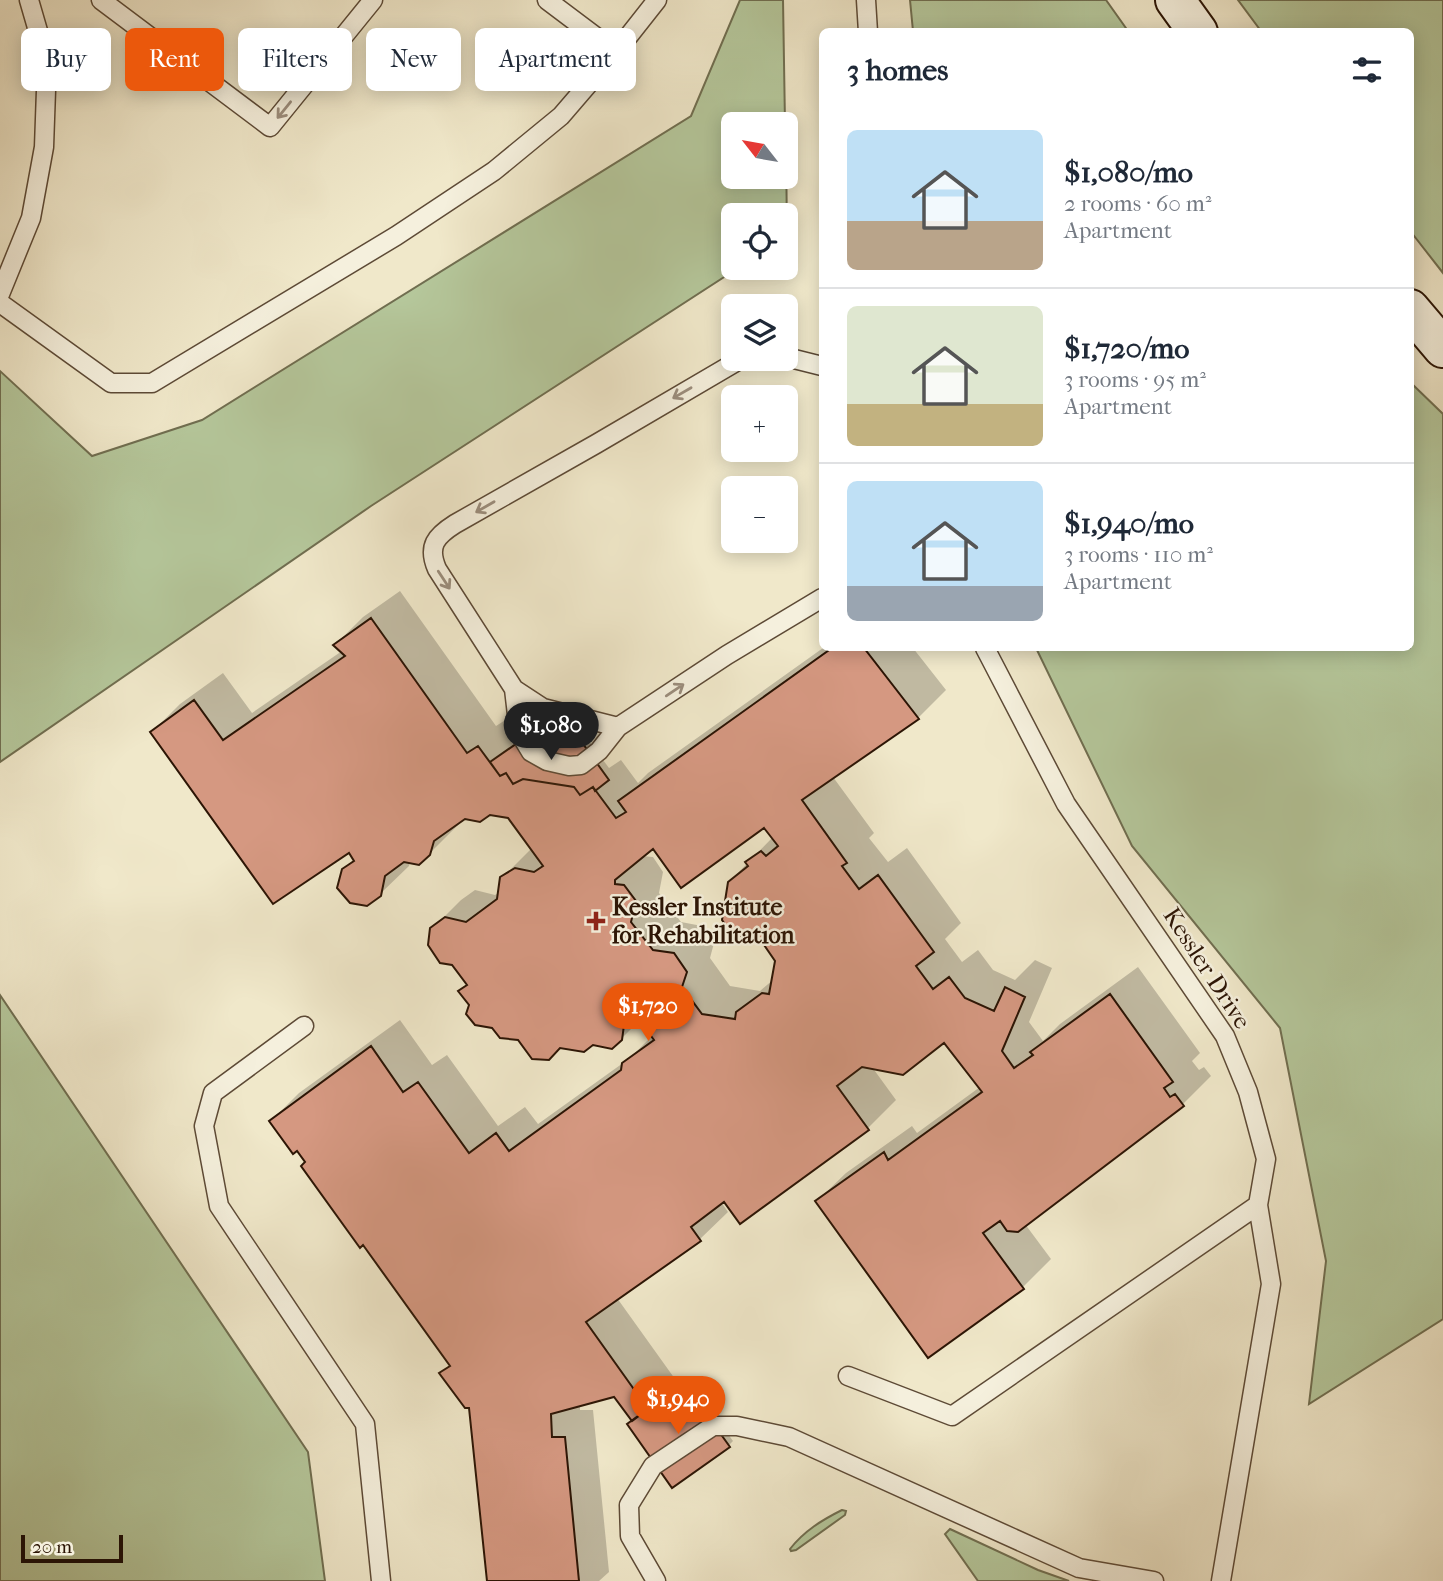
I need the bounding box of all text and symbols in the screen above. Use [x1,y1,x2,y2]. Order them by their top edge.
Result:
chip: Buy [21,28,111,91]
chip: Rent [125,28,224,91]
chip: Filters [238,28,352,91]
chip: New [366,28,461,91]
chip: Apartment [475,28,636,91]
icon: filters [1348,51,1386,89]
text: 3 homes [847,53,948,88]
one-way arrow [276,101,291,119]
north arrow [721,112,798,189]
map controls [721,112,798,553]
text: $1,080/mo [1064,155,1193,190]
icon: home [903,158,987,242]
text: 2 rooms · 60 m² [1064,190,1211,217]
button: locate [721,203,798,280]
text: Apartment [1064,217,1172,244]
button: layers [721,294,798,371]
text: $1,720/mo [1064,331,1189,366]
icon: home [903,334,987,418]
text: 3 rooms · 95 m² [1064,366,1206,393]
button: + [721,385,798,462]
one-way arrow [673,386,693,400]
text: Apartment [1064,393,1172,420]
button: − [721,476,798,553]
one-way arrow [475,501,496,514]
text: $1,940/mo [1064,506,1194,541]
icon: home [903,509,987,593]
text: 3 rooms · 110 m² [1064,541,1213,568]
text: Apartment [1064,568,1172,595]
one-way arrow [437,569,451,589]
one-way arrow [665,683,684,697]
pin: $1,080 [494,702,608,762]
text: $1,080 [520,711,582,738]
place label: Kessler Institute for Rehabilitation [611,893,796,949]
street label: Kessler Drive [1157,902,1257,1034]
marker: Kessler Institute for Rehabilitation [586,911,606,931]
pin: $1,720 [591,984,705,1043]
text: $1,720 [618,992,678,1019]
pin: $1,940 [621,1376,735,1436]
text: $1,940 [646,1385,710,1412]
scale bar [21,1532,122,1564]
text: 20 m [32,1536,72,1558]

